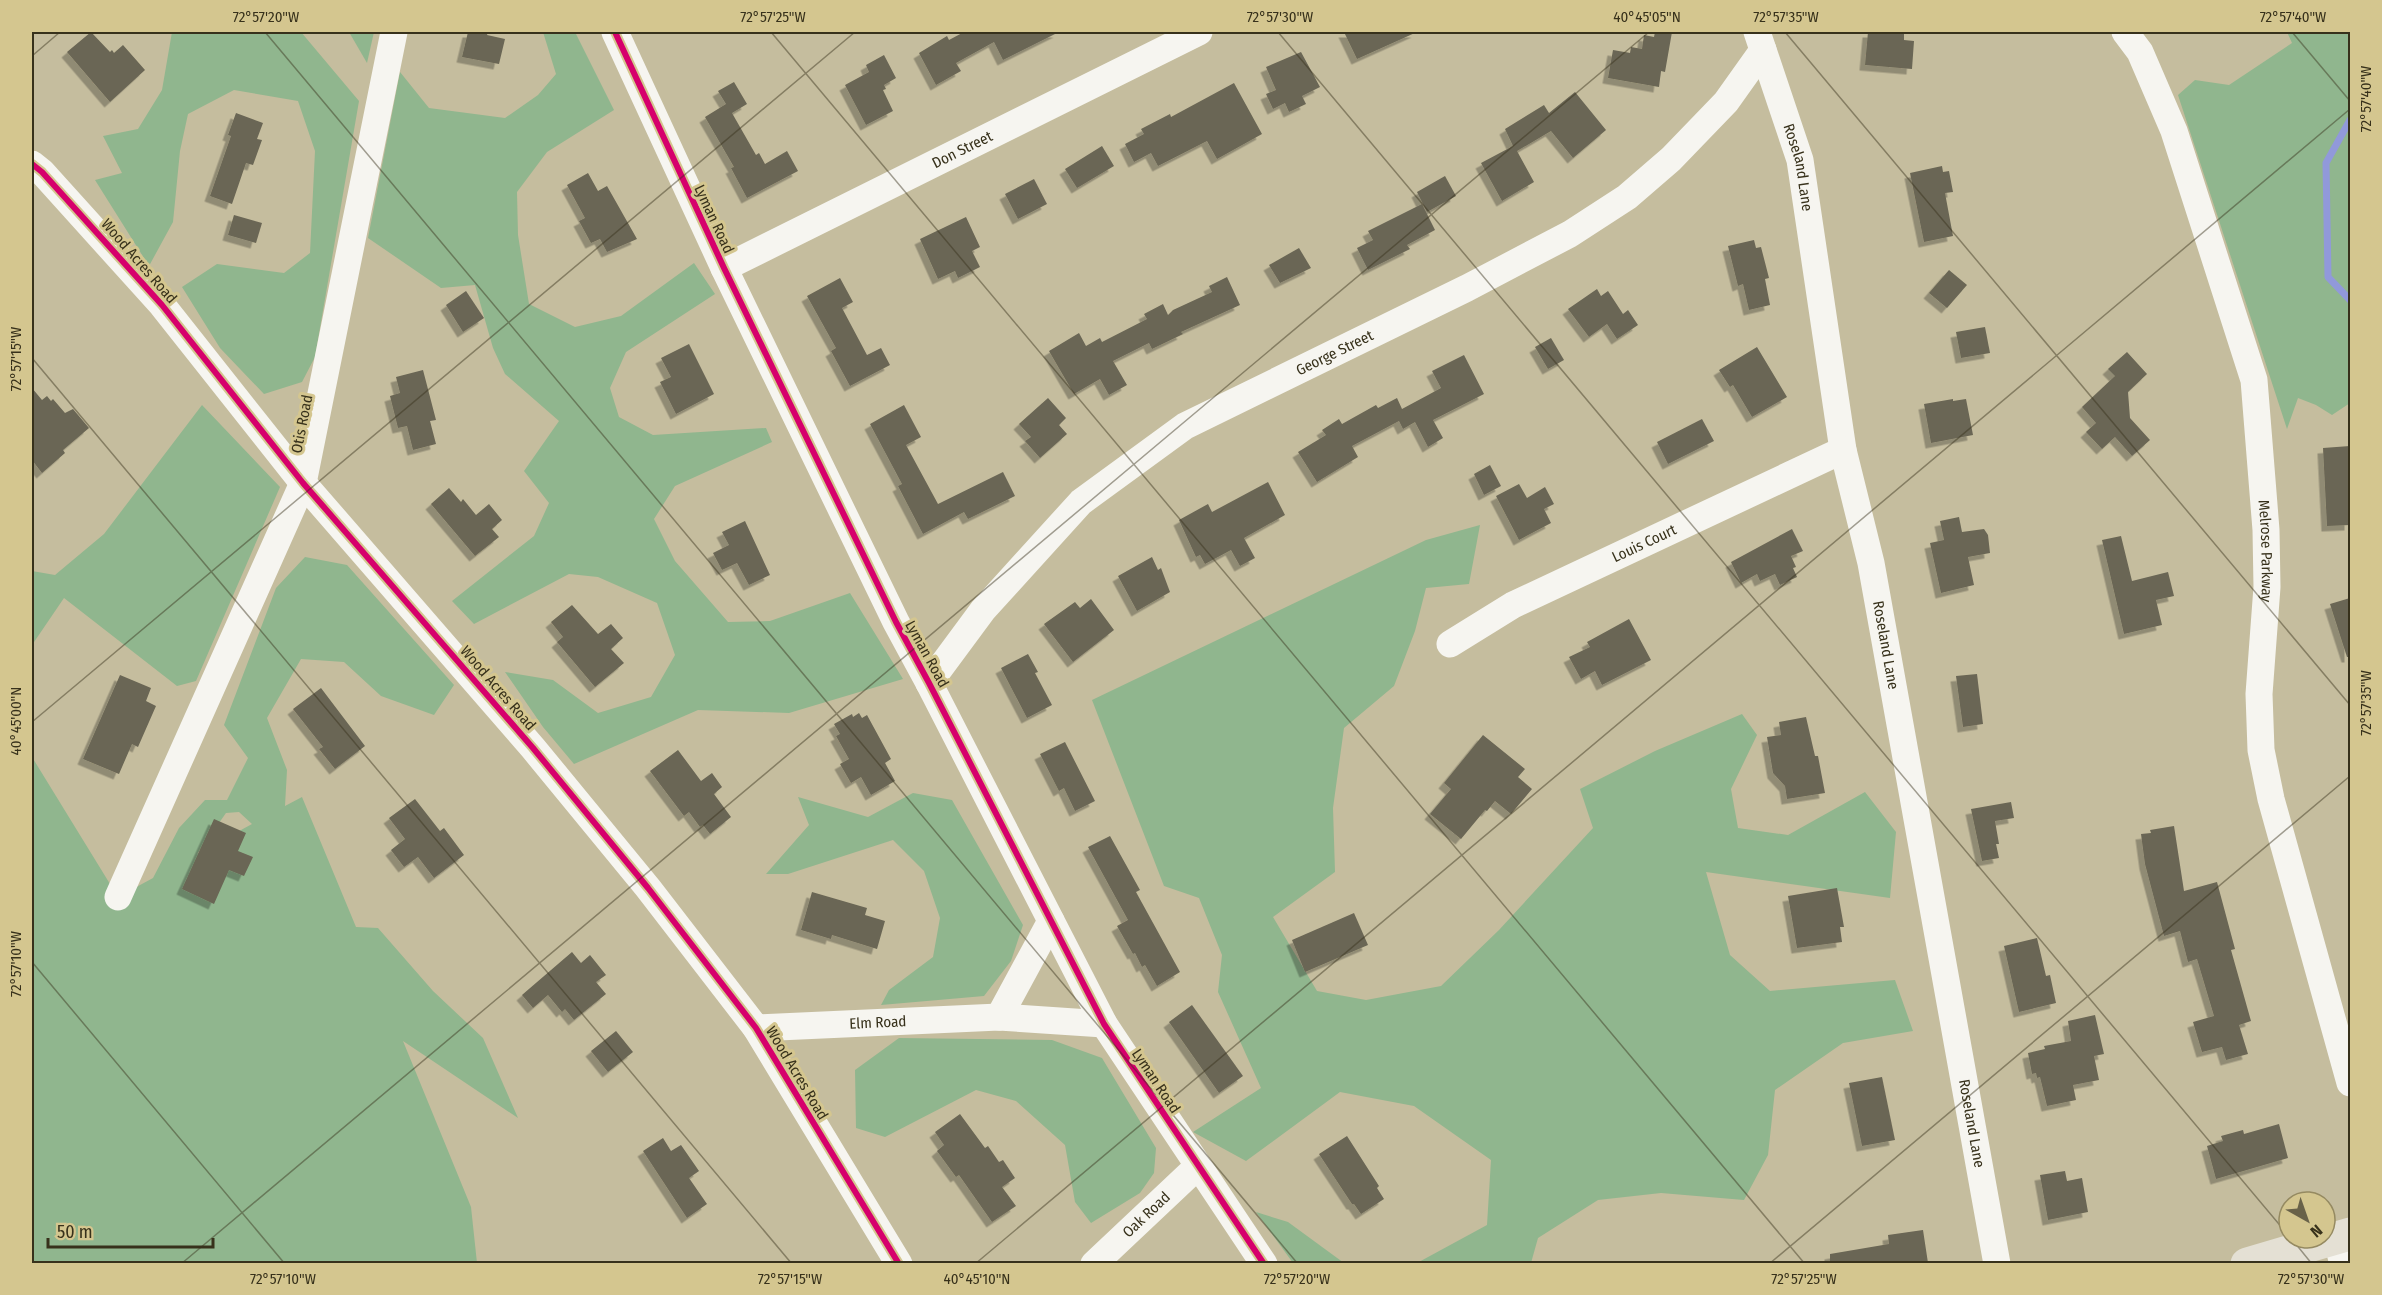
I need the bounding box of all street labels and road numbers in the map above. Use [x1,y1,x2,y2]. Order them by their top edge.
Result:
street label: Roseland Lane [1779,121,1816,213]
street label: Don Street [929,127,995,172]
street label: Lyman Road [690,182,738,256]
street label: Wood Acres Road [97,215,181,307]
street label: George Street [1293,326,1376,379]
street label: Otis Road [288,393,316,455]
street label: Melrose Parkway [2255,499,2276,603]
street label: Louis Court [1609,521,1679,566]
street label: Roseland Lane [1869,599,1903,691]
street label: Lyman Road [901,617,953,691]
street label: Wood Acres Road [456,642,540,734]
street label: Elm Road [849,1012,907,1033]
street label: Wood Acres Road [762,1023,832,1123]
street label: Lyman Road [1128,1045,1184,1117]
street label: Roseland Lane [1955,1078,1989,1169]
street label: Oak Road [1119,1188,1174,1241]

